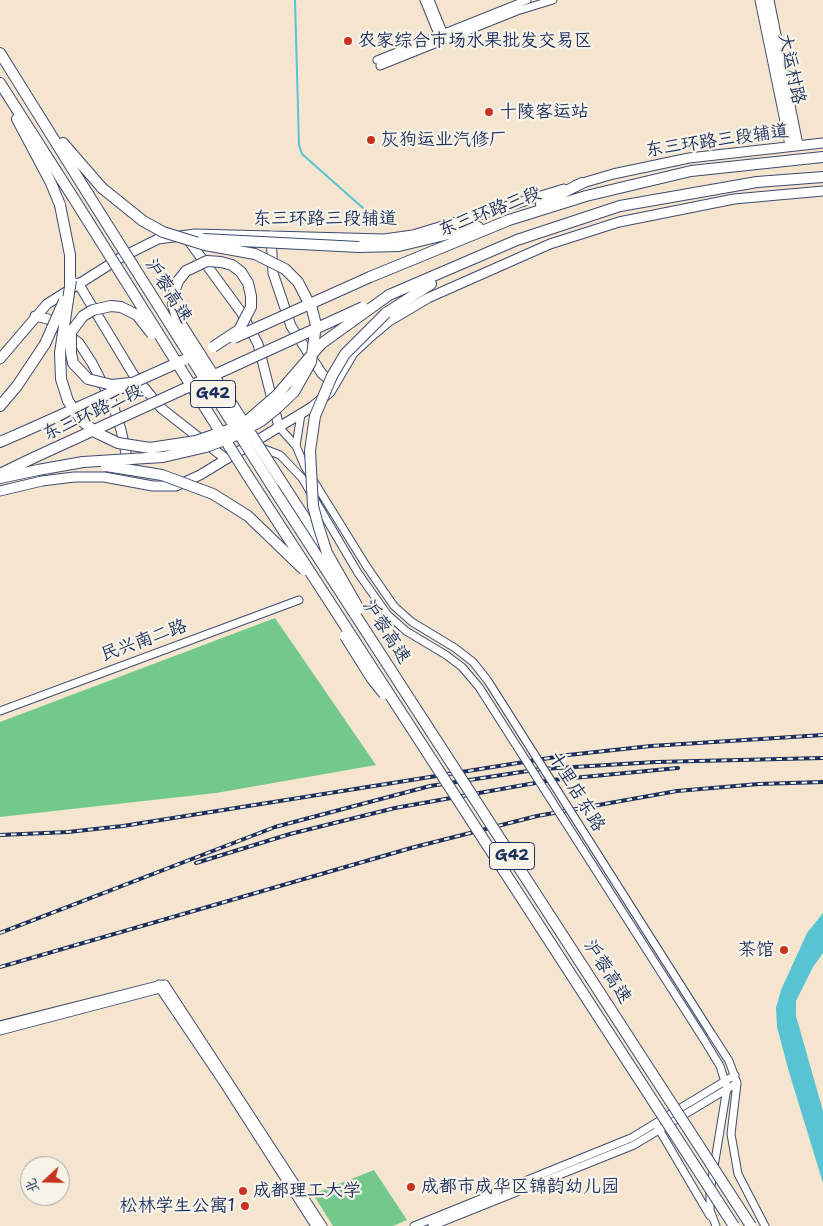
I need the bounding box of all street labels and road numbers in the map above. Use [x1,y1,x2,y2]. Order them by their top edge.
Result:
street label: 大运村路 [773,32,809,106]
street label: 东三环路三段辅道 [644,120,790,162]
street label: 东三环路三段 [436,183,544,241]
street label: 东三环路三段辅道 [253,208,397,230]
street label: 沪蓉高速 [140,255,196,327]
street label: 东三环路二段 [39,380,147,446]
road number: G42 [190,380,236,408]
street label: 沪蓉高速 [357,596,415,668]
street label: 民兴南二路 [98,615,190,667]
street label: 十里店东路 [543,748,609,836]
road number: G42 [490,842,534,869]
street label: 沪蓉高速 [578,936,636,1008]

